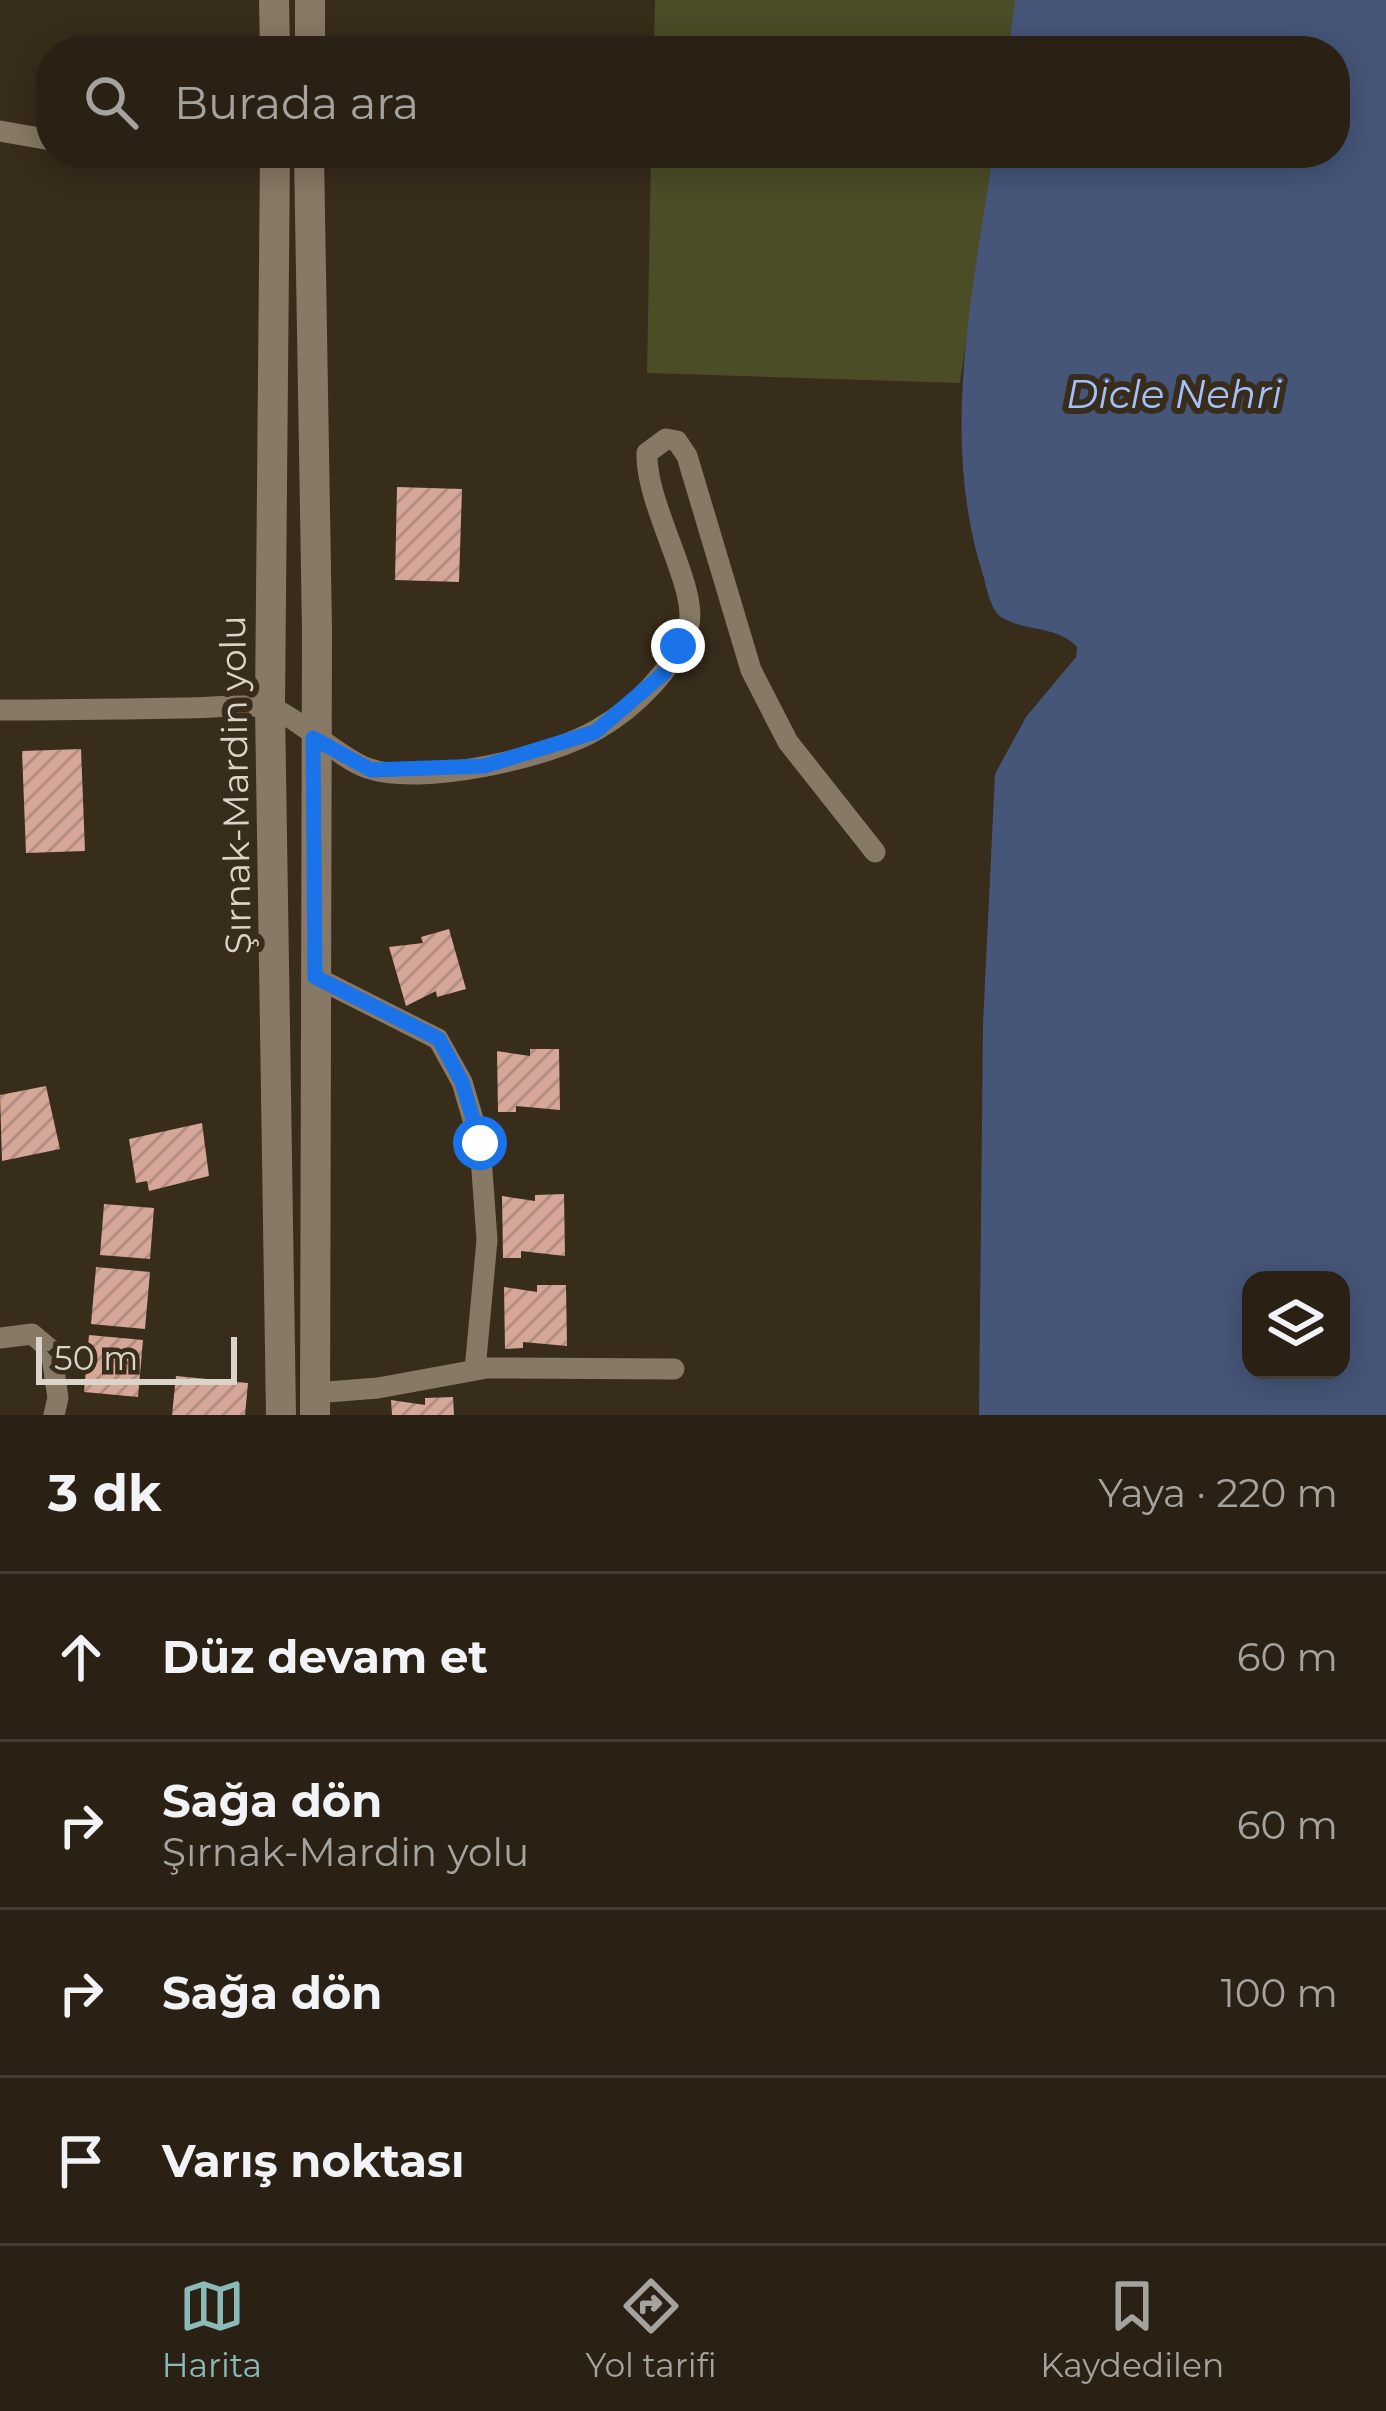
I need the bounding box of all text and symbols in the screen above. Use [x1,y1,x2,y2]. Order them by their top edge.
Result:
search box [36,36,1350,168]
icon: search [78,69,144,135]
text: Burada ara [174,75,419,130]
water label: Dicle Nehri [1066,370,1283,418]
street label: Şırnak-Mardin yolu [210,615,260,955]
route end [651,619,705,673]
route start [453,1116,507,1170]
map controls [1242,1271,1350,1379]
button: layers [1242,1271,1350,1379]
scale bar [36,1331,237,1384]
text: 50 m [54,1338,138,1378]
text: 3 dk [48,1462,161,1524]
text: Yaya · 220 m [1098,1469,1338,1517]
icon: ahead [48,1624,114,1690]
text: Düz devam et [162,1629,488,1684]
text: 60 m [1237,1633,1338,1681]
text: Sağa dön [162,1773,382,1828]
icon: right [48,1792,114,1858]
text: 60 m [1237,1801,1338,1849]
text: Şırnak-Mardin yolu [162,1828,529,1876]
icon: right [48,1960,114,2026]
text: Sağa dön [162,1965,382,2020]
text: 100 m [1221,1969,1338,2017]
icon: arrive [48,2128,114,2194]
text: Varış noktası [162,2133,464,2188]
tab: Harita [162,2273,262,2385]
tab: Yol tarifi [585,2273,717,2385]
tab: Kaydedilen [1040,2273,1224,2385]

